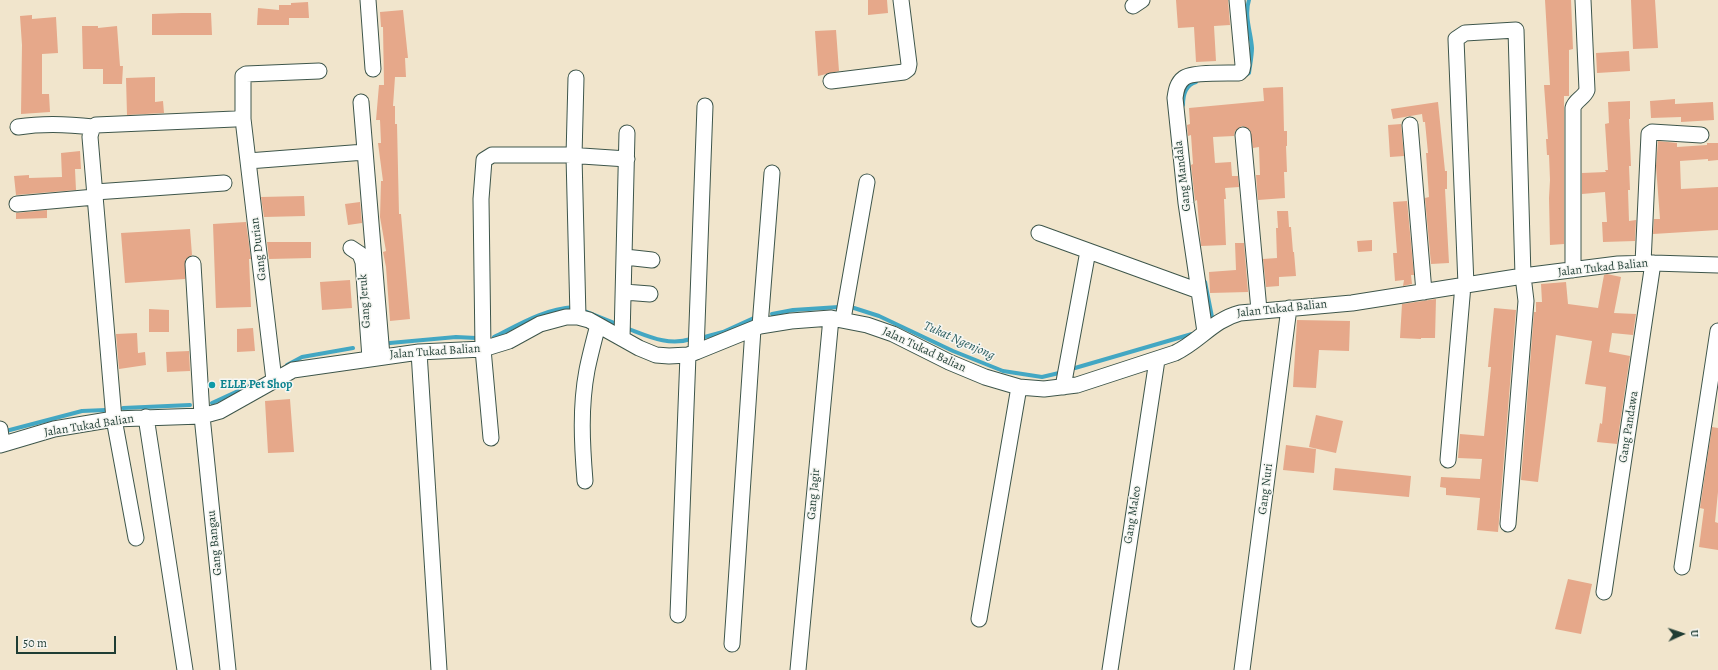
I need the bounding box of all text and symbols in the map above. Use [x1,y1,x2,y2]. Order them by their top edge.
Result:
street label: Gang Mandala [1172,140,1194,212]
street label: Gang Durian [248,217,270,281]
street label: Jalan Tukad Balian [1557,256,1649,280]
street label: Gang Jeruk [356,273,374,329]
street label: Jalan Tukad Balian [1236,297,1328,321]
water label: Tukat Ngenjong [921,318,997,364]
street label: Jalan Tukad Balian [880,324,968,376]
street label: Jalan Tukad Balian [389,342,481,362]
place label: ELLE Pet Shop [220,378,293,392]
marker: ELLE Pet Shop [207,380,217,390]
street label: Gang Pandawa [1616,390,1642,464]
street label: Jalan Tukad Balian [43,412,135,440]
street label: Gang Nuri [1256,463,1276,515]
street label: Gang Jagir [805,468,823,520]
street label: Gang Maleo [1121,485,1145,545]
street label: Gang Bangau [204,510,226,576]
north arrow [1662,614,1702,654]
scale bar [18,628,118,654]
text: U [1687,629,1702,637]
text: 50 m [23,635,47,651]

